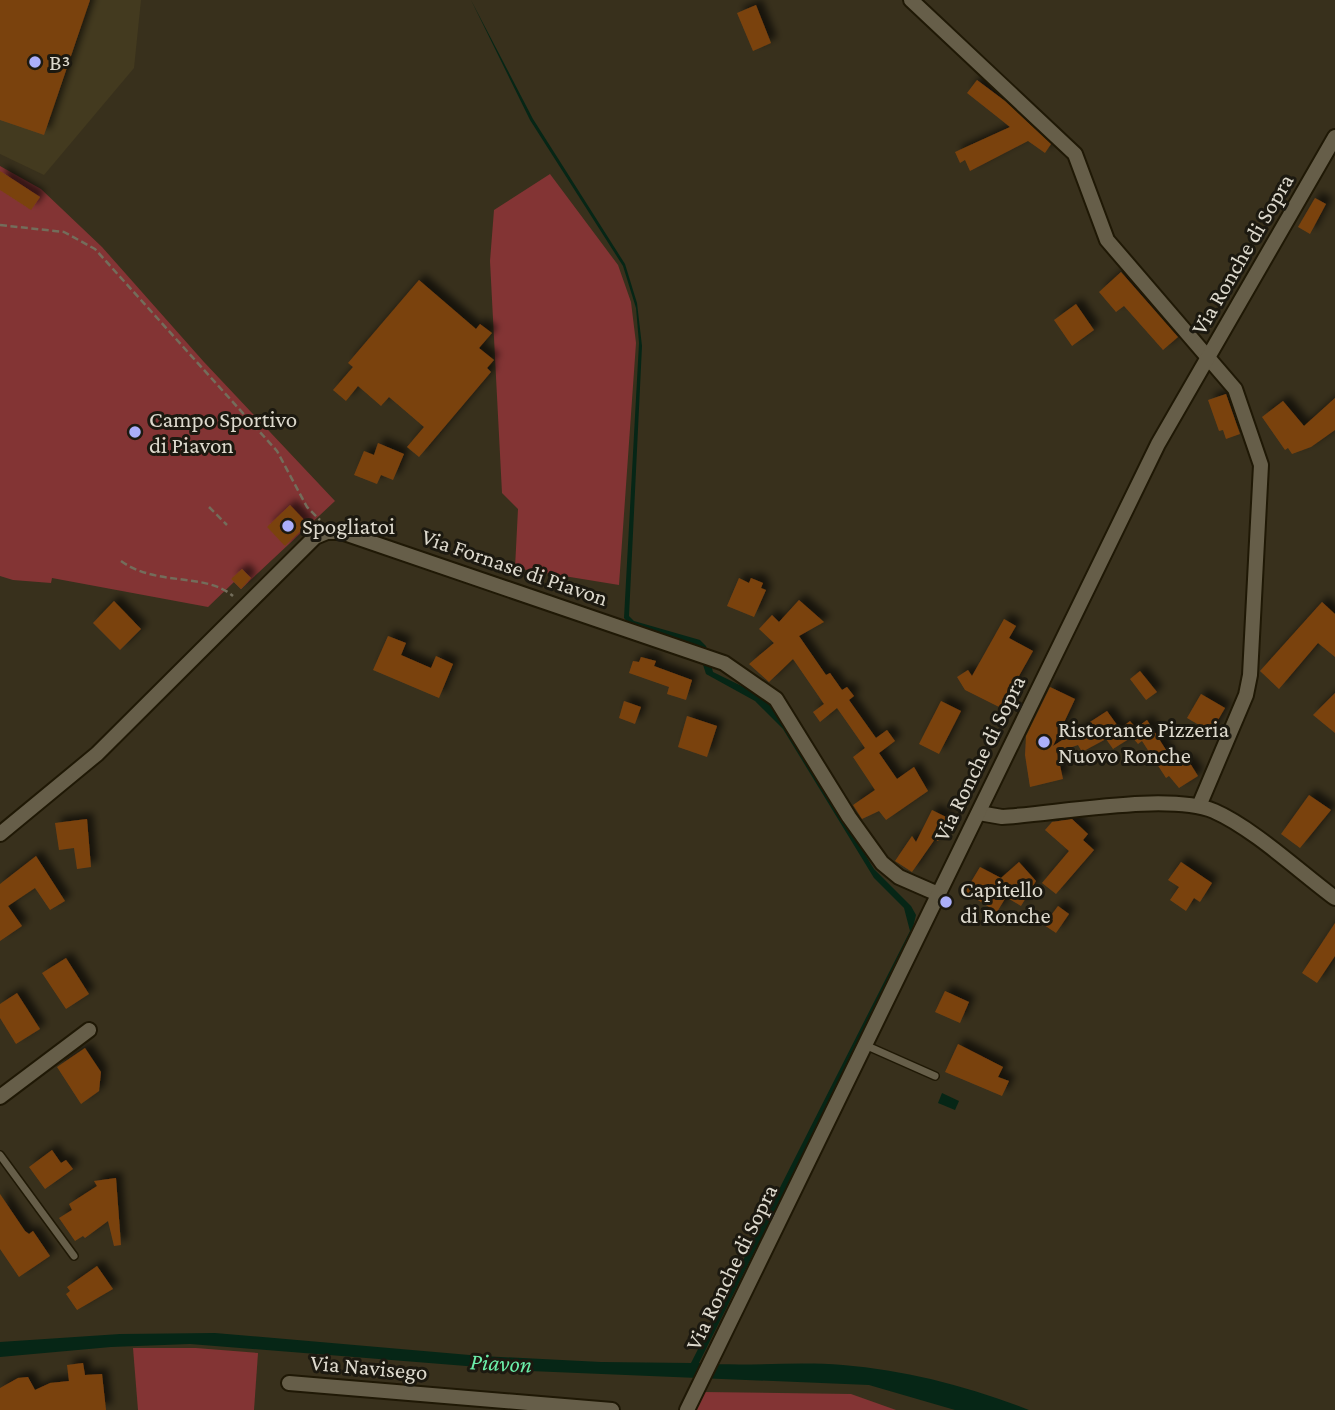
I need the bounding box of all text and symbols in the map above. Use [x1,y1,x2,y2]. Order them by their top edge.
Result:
place label: B³ [49,49,71,75]
marker: B³ [27,54,43,70]
street label: Via Ronche di Sopra [1185,169,1299,339]
place label: Campo Sportivo di Piavon [149,406,297,458]
marker: Campo Sportivo di Piavon [127,424,143,440]
place label: Spogliatoi [302,513,395,539]
marker: Spogliatoi [280,518,296,534]
street label: Via Fornase di Piavon [418,523,612,611]
street label: Via Ronche di Sopra [928,671,1031,845]
place label: Ristorante Pizzeria Nuovo Ronche [1058,716,1230,768]
marker: Ristorante Pizzeria Nuovo Ronche [1036,734,1052,750]
place label: Capitello di Ronche [960,876,1051,928]
marker: Capitello di Ronche [938,894,954,910]
street label: Via Ronche di Sopra [680,1180,783,1354]
water label: Piavon [469,1347,533,1378]
street label: Via Navisego [309,1349,429,1385]

